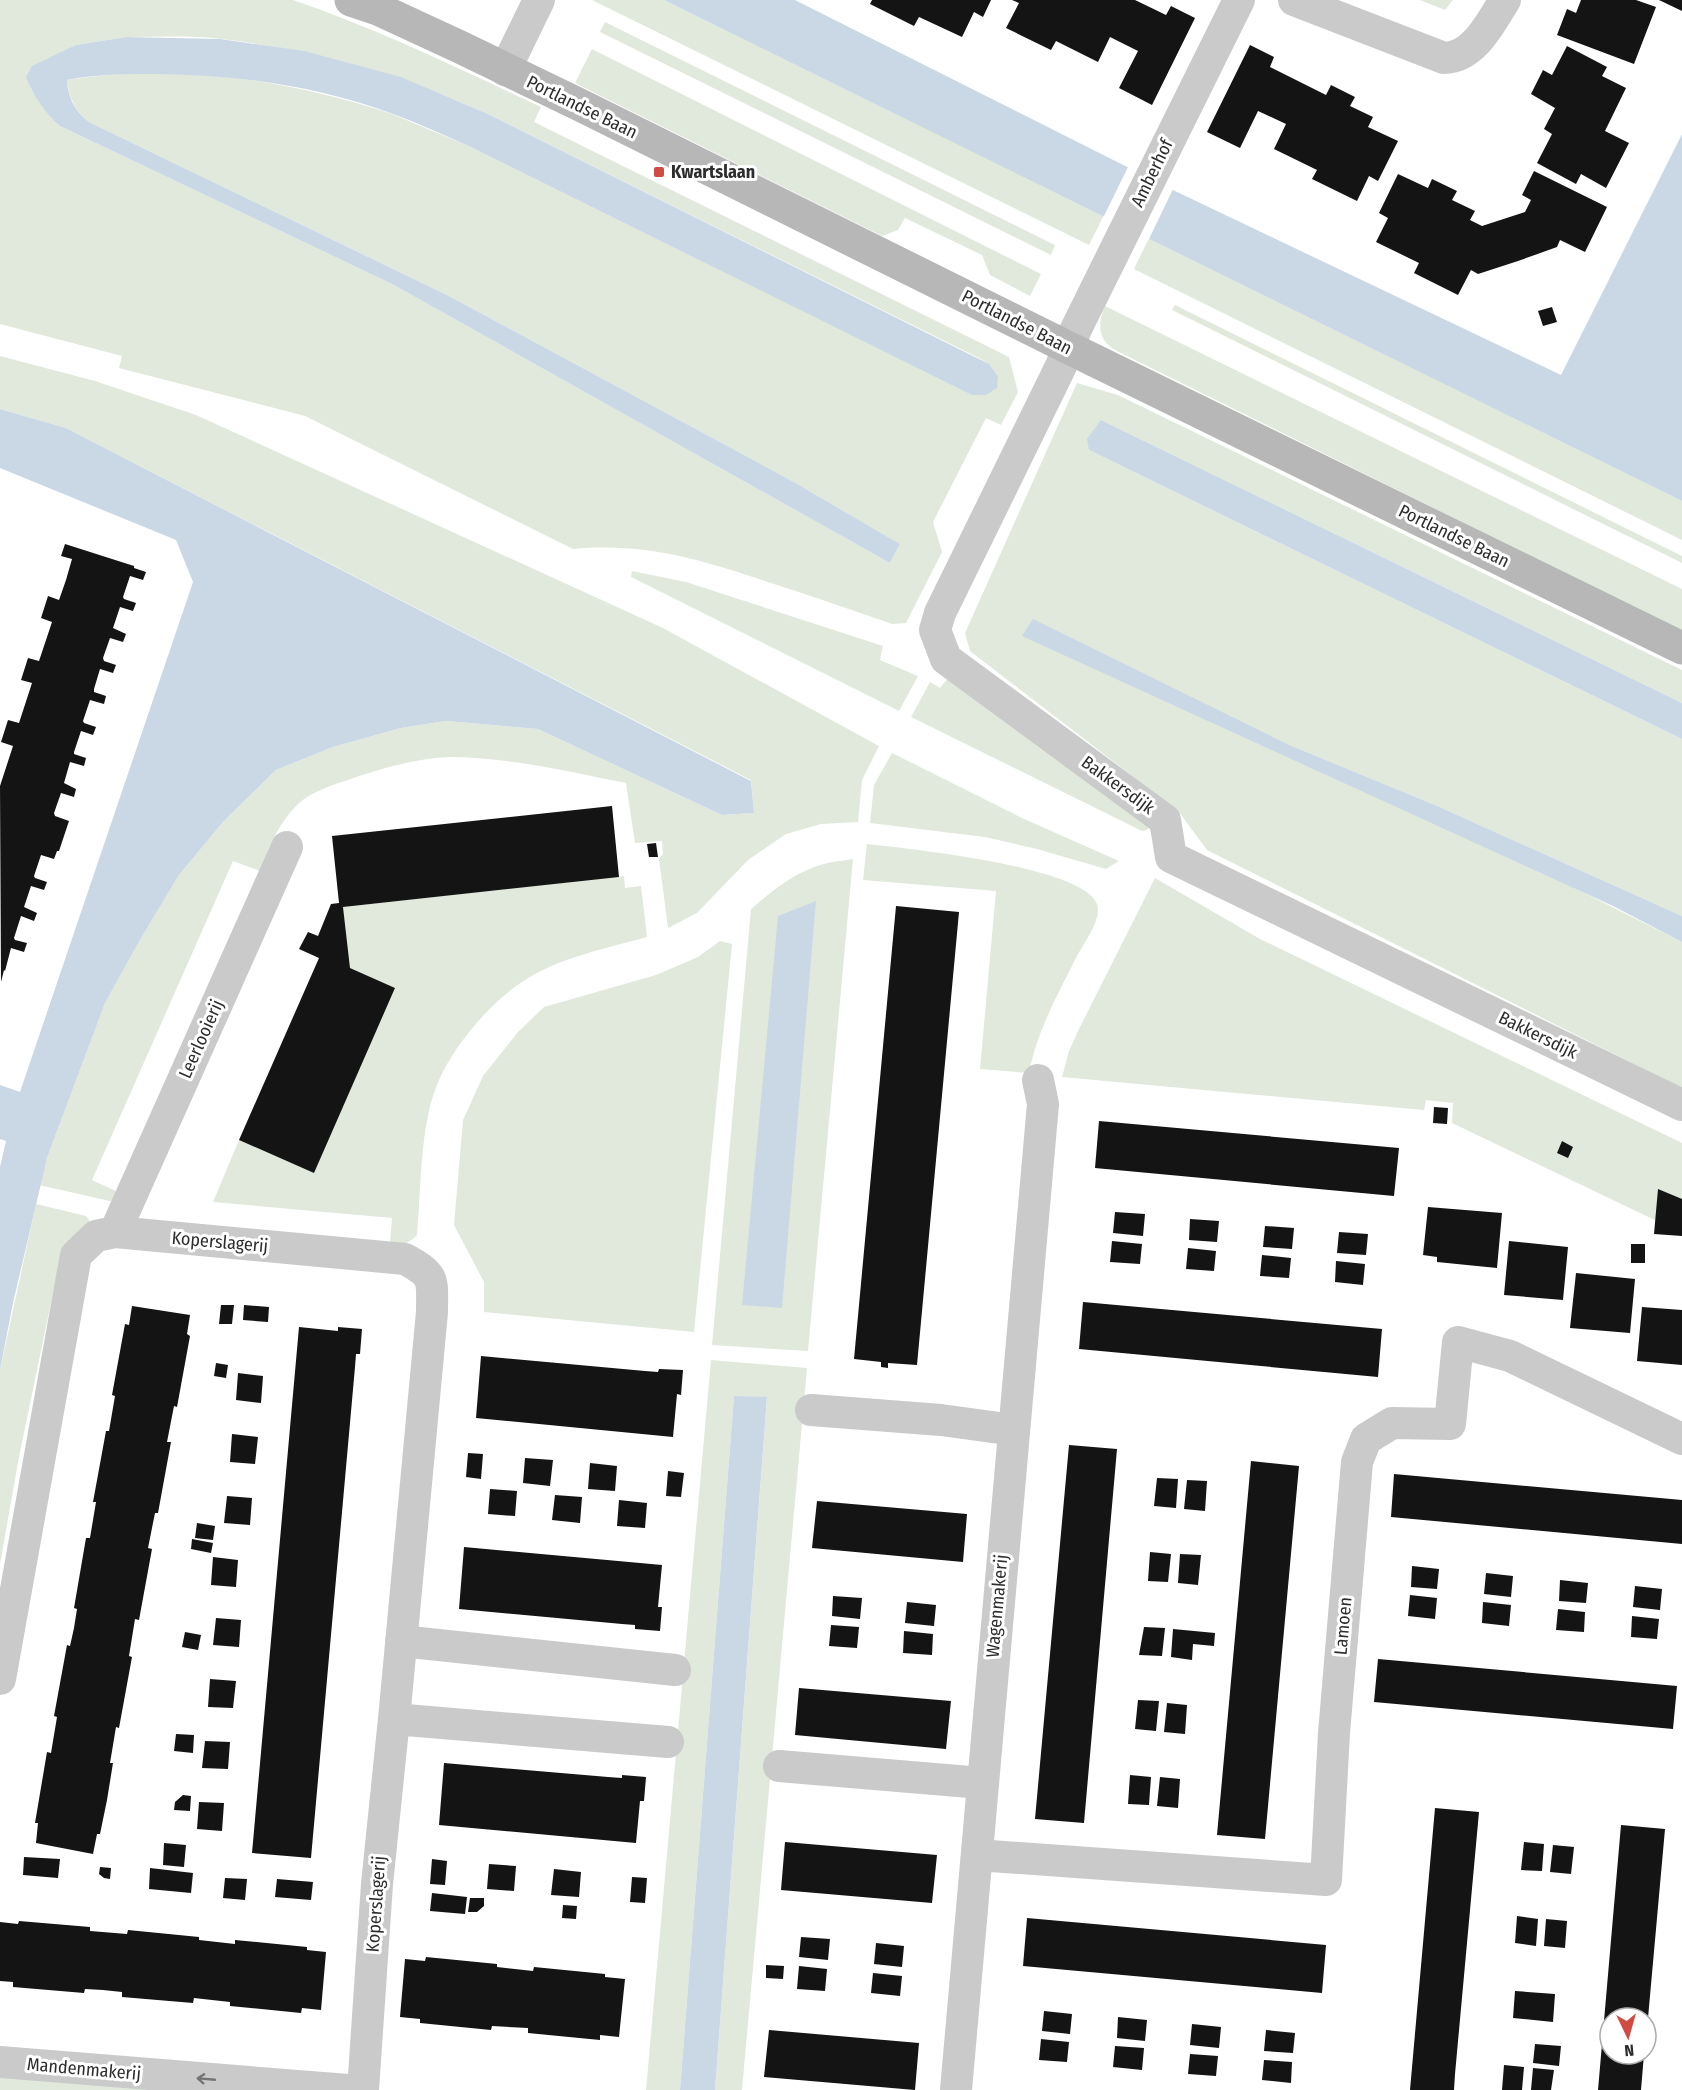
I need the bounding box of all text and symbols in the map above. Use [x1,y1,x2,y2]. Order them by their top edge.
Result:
street label: Portlandse Baan [523,71,641,143]
street label: Amberhof [1126,134,1178,210]
place label: Kwartslaan [671,161,755,183]
marker: Kwartslaan [652,165,666,179]
street label: Portlandse Baan [958,285,1076,359]
street label: Portlandse Baan [1395,500,1513,572]
street label: Bakkersdijk [1077,751,1159,819]
street label: Leerlooierij [174,996,228,1082]
street label: Bakkersdijk [1495,1006,1582,1064]
street label: Koperslagerij [171,1227,269,1257]
street label: Wagenmakerij [982,1554,1012,1658]
street label: Lamoen [1329,1596,1357,1656]
street label: Koperslagerij [362,1855,390,1953]
north arrow [1598,2006,1658,2066]
text: N [1624,2041,1635,2060]
street label: Mandenmakerij [26,2053,142,2085]
one-way arrow [196,2073,216,2084]

